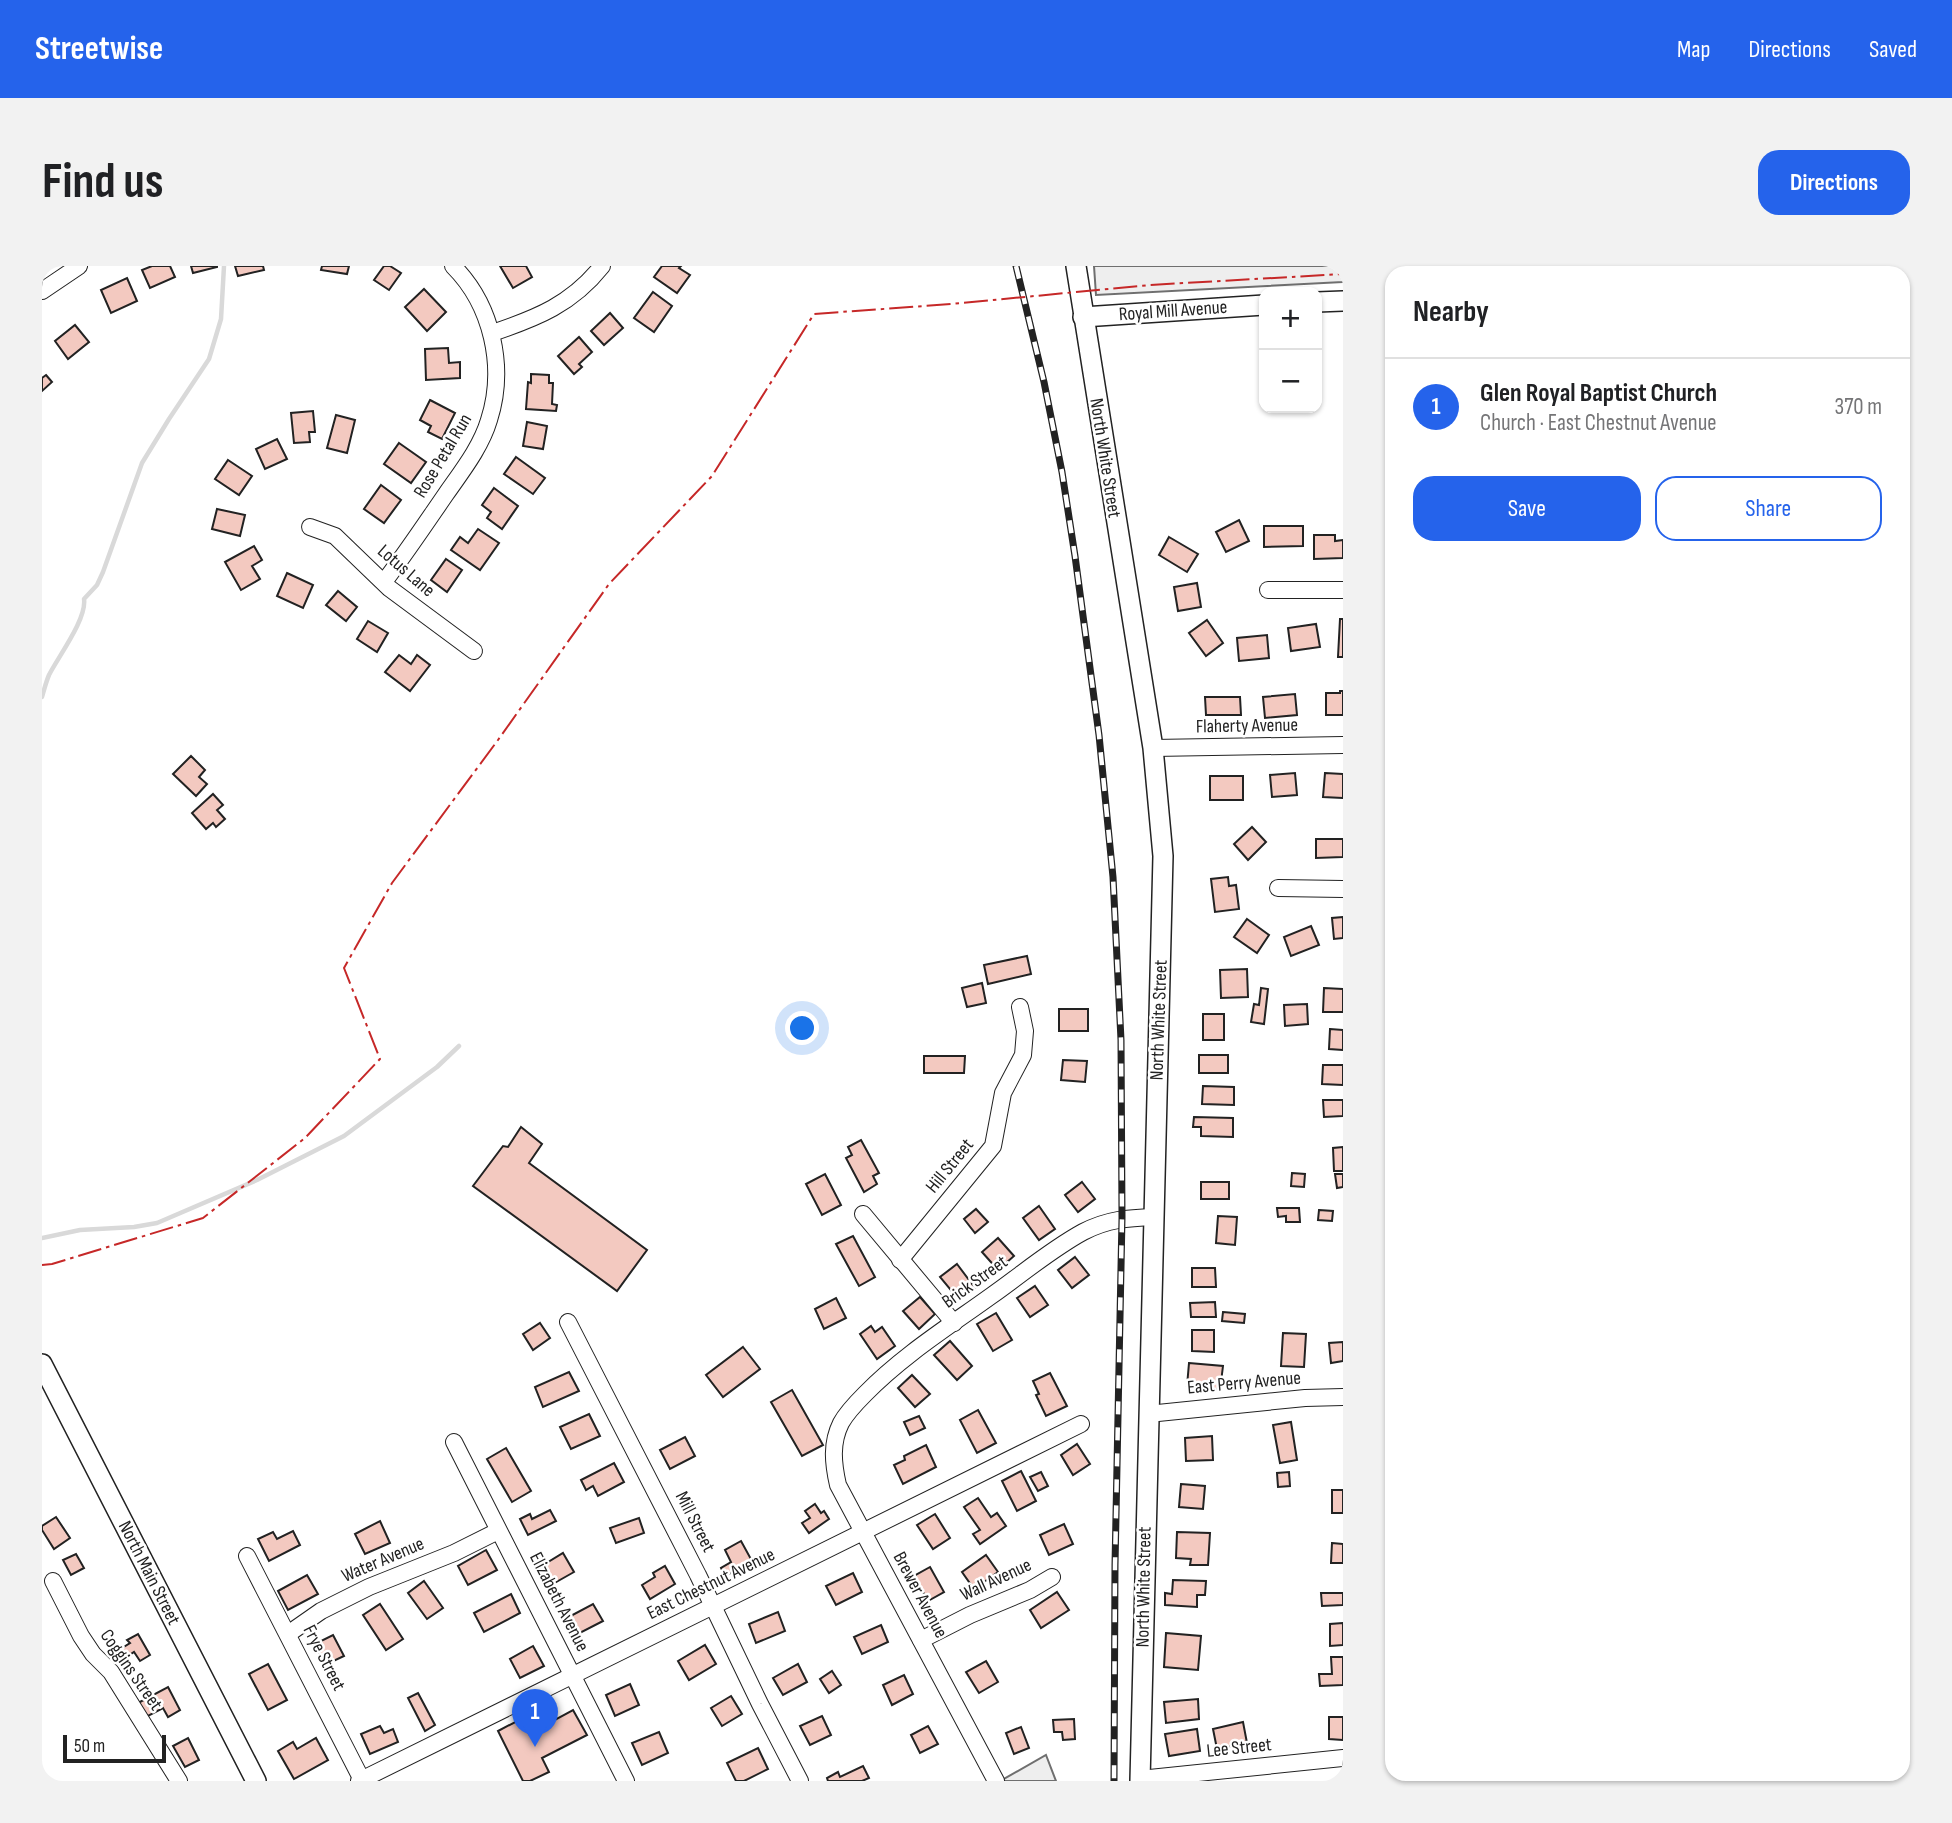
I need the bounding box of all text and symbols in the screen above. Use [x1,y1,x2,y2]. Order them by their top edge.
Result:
text: Streetwise [35,29,163,69]
text: Map [1677,35,1710,64]
text: Directions [1748,35,1831,64]
text: Saved [1869,35,1917,64]
button: Directions [1758,150,1910,215]
text: Find us [42,153,164,212]
map controls [1259,287,1322,413]
button: + [1259,287,1322,350]
text: Nearby [1413,294,1489,330]
street label: Royal Mill Avenue [1118,296,1228,326]
button: − [1259,350,1322,413]
text: Glen Royal Baptist Church [1480,378,1717,409]
text: 1 [1431,393,1441,421]
text: 370 m [1835,393,1882,421]
street label: North White Street [1084,397,1126,520]
text: Church · East Chestnut Avenue [1480,409,1717,437]
street label: Rose Petal Run [409,410,477,502]
button: Save [1413,476,1641,541]
button: Share [1655,476,1882,541]
street label: Lotus Lane [373,540,439,602]
street label: Flaherty Avenue [1196,714,1298,738]
street label: North White Street [1145,959,1173,1081]
your location [785,1011,819,1045]
street label: Hill Street [921,1134,979,1198]
street label: Brick Street [938,1250,1012,1313]
street label: East Perry Avenue [1186,1367,1302,1399]
street label: Mill Street [670,1488,720,1556]
street label: North Main Street [113,1517,185,1629]
street label: North White Street [1131,1526,1157,1648]
street label: Water Avenue [338,1532,428,1588]
street label: East Chestnut Avenue [643,1543,779,1625]
street label: Brewer Avenue [888,1548,952,1642]
street label: Elizabeth Avenue [524,1549,594,1655]
street label: Wall Avenue [957,1554,1035,1606]
street label: Frye Street [298,1621,350,1695]
street label: Coggins Street [95,1625,167,1715]
pin: 1 [512,1689,558,1747]
scale bar [63,1732,166,1764]
street label: Lee Street [1205,1733,1273,1763]
text: 50 m [74,1735,105,1758]

